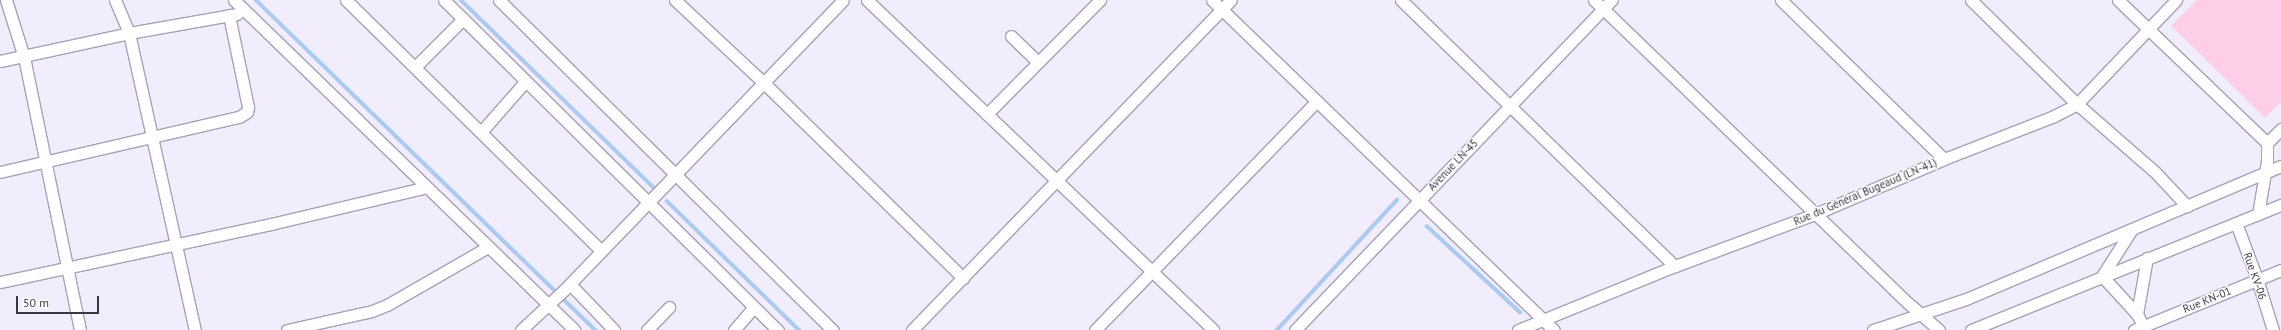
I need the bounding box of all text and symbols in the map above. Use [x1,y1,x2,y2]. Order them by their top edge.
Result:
street label: Avenue LN-45 [1425,137,1481,193]
street label: Rue du Général Bugeaud (LN-41) [1791,156,1939,228]
street label: Rue KV-06 [2241,251,2269,301]
street label: Rue KN-01 [2181,284,2233,316]
scale bar [18,288,101,314]
text: 50 m [23,295,49,310]

